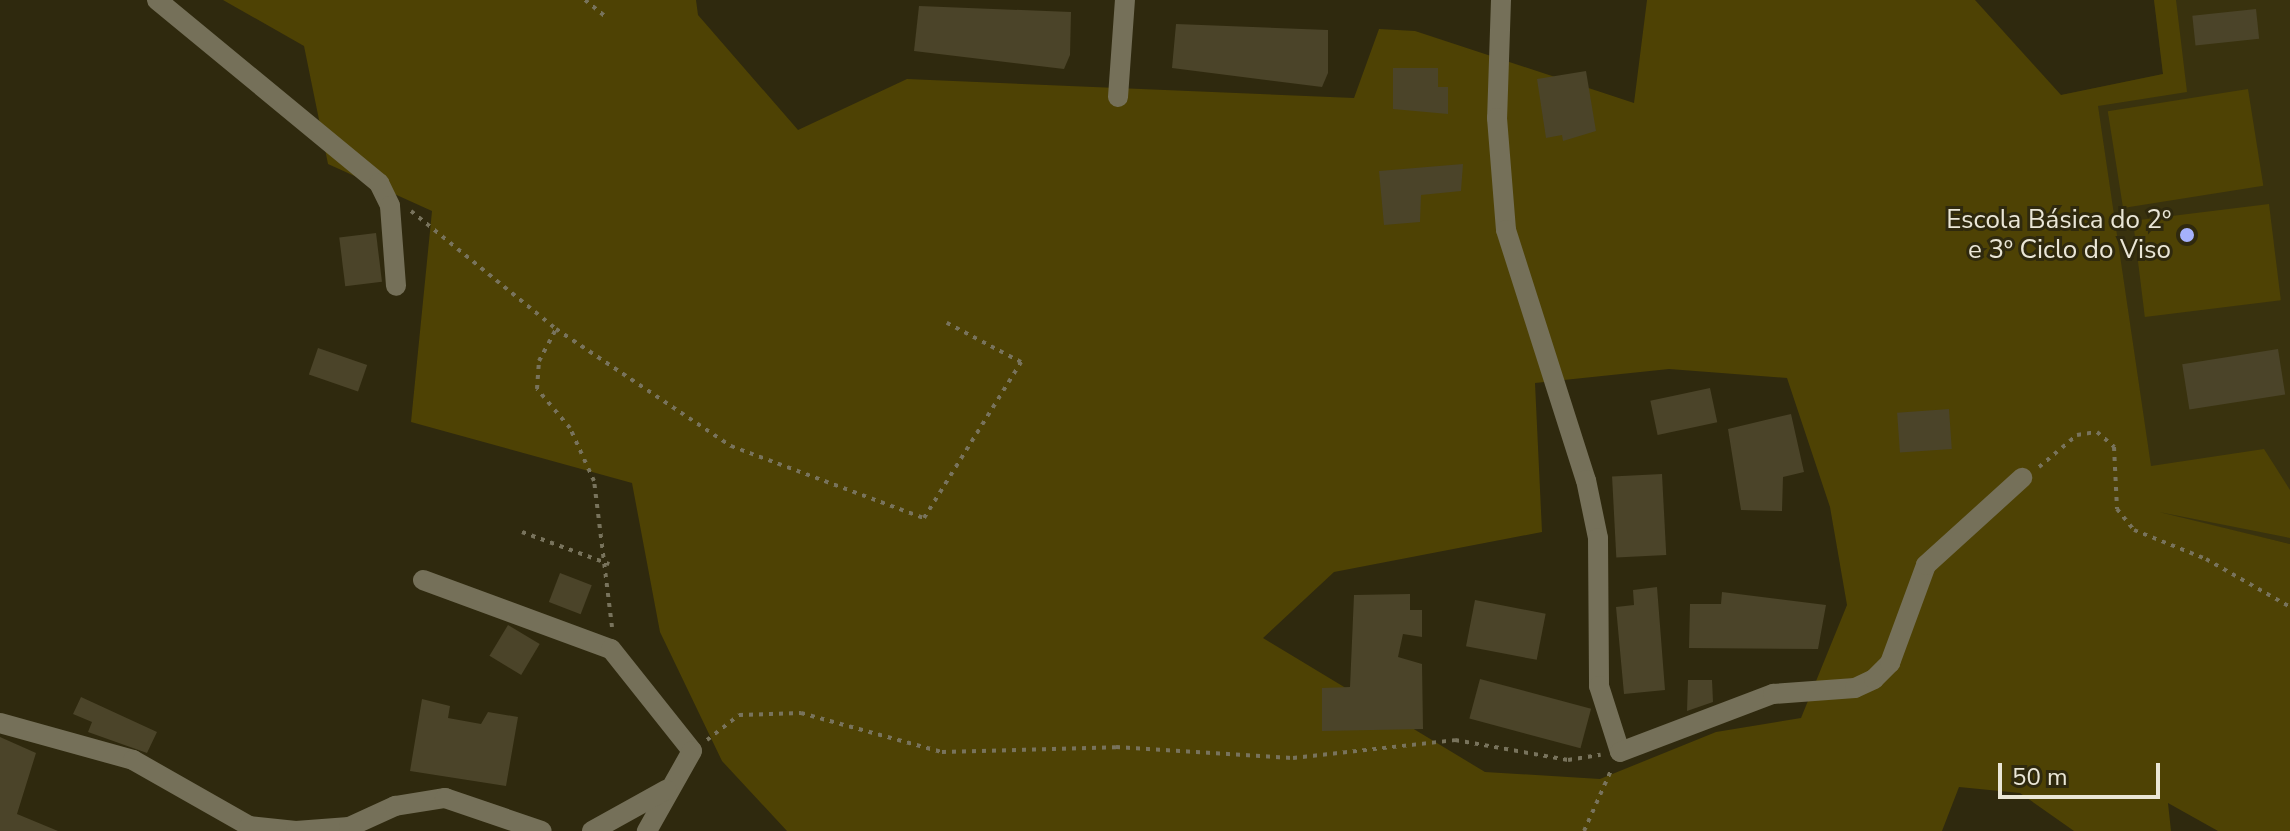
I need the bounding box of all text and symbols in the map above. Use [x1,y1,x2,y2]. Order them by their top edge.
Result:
place label: Escola Básica do 2º e 3º Ciclo do Viso [1946,204,2171,266]
marker: Escola Básica do 2º e 3º Ciclo do Viso [2178,226,2196,244]
scale bar [2002,747,2164,797]
text: 50 m [2012,761,2068,793]

